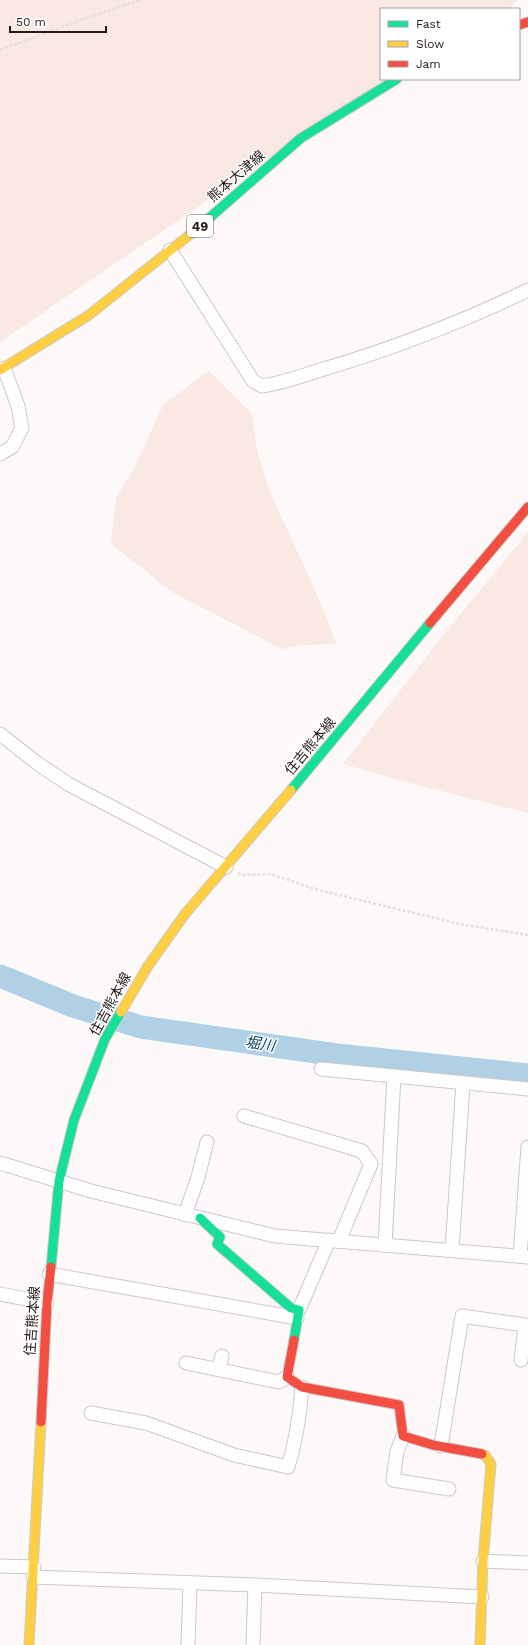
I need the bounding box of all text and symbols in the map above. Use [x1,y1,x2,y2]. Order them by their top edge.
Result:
scale bar [10,8,106,34]
legend [380,8,520,80]
text: 50 m [16,15,46,29]
text: Fast [416,17,441,31]
text: Slow [416,37,444,51]
text: Jam [416,57,441,71]
street label: 熊本大津線 [204,147,268,205]
road number: 49 [187,215,213,237]
street label: 住吉熊本線 [281,714,339,778]
street label: 住吉熊本線 [86,970,134,1038]
water label: 堀川 [244,1033,278,1055]
street label: 住吉熊本線 [22,1286,42,1356]

